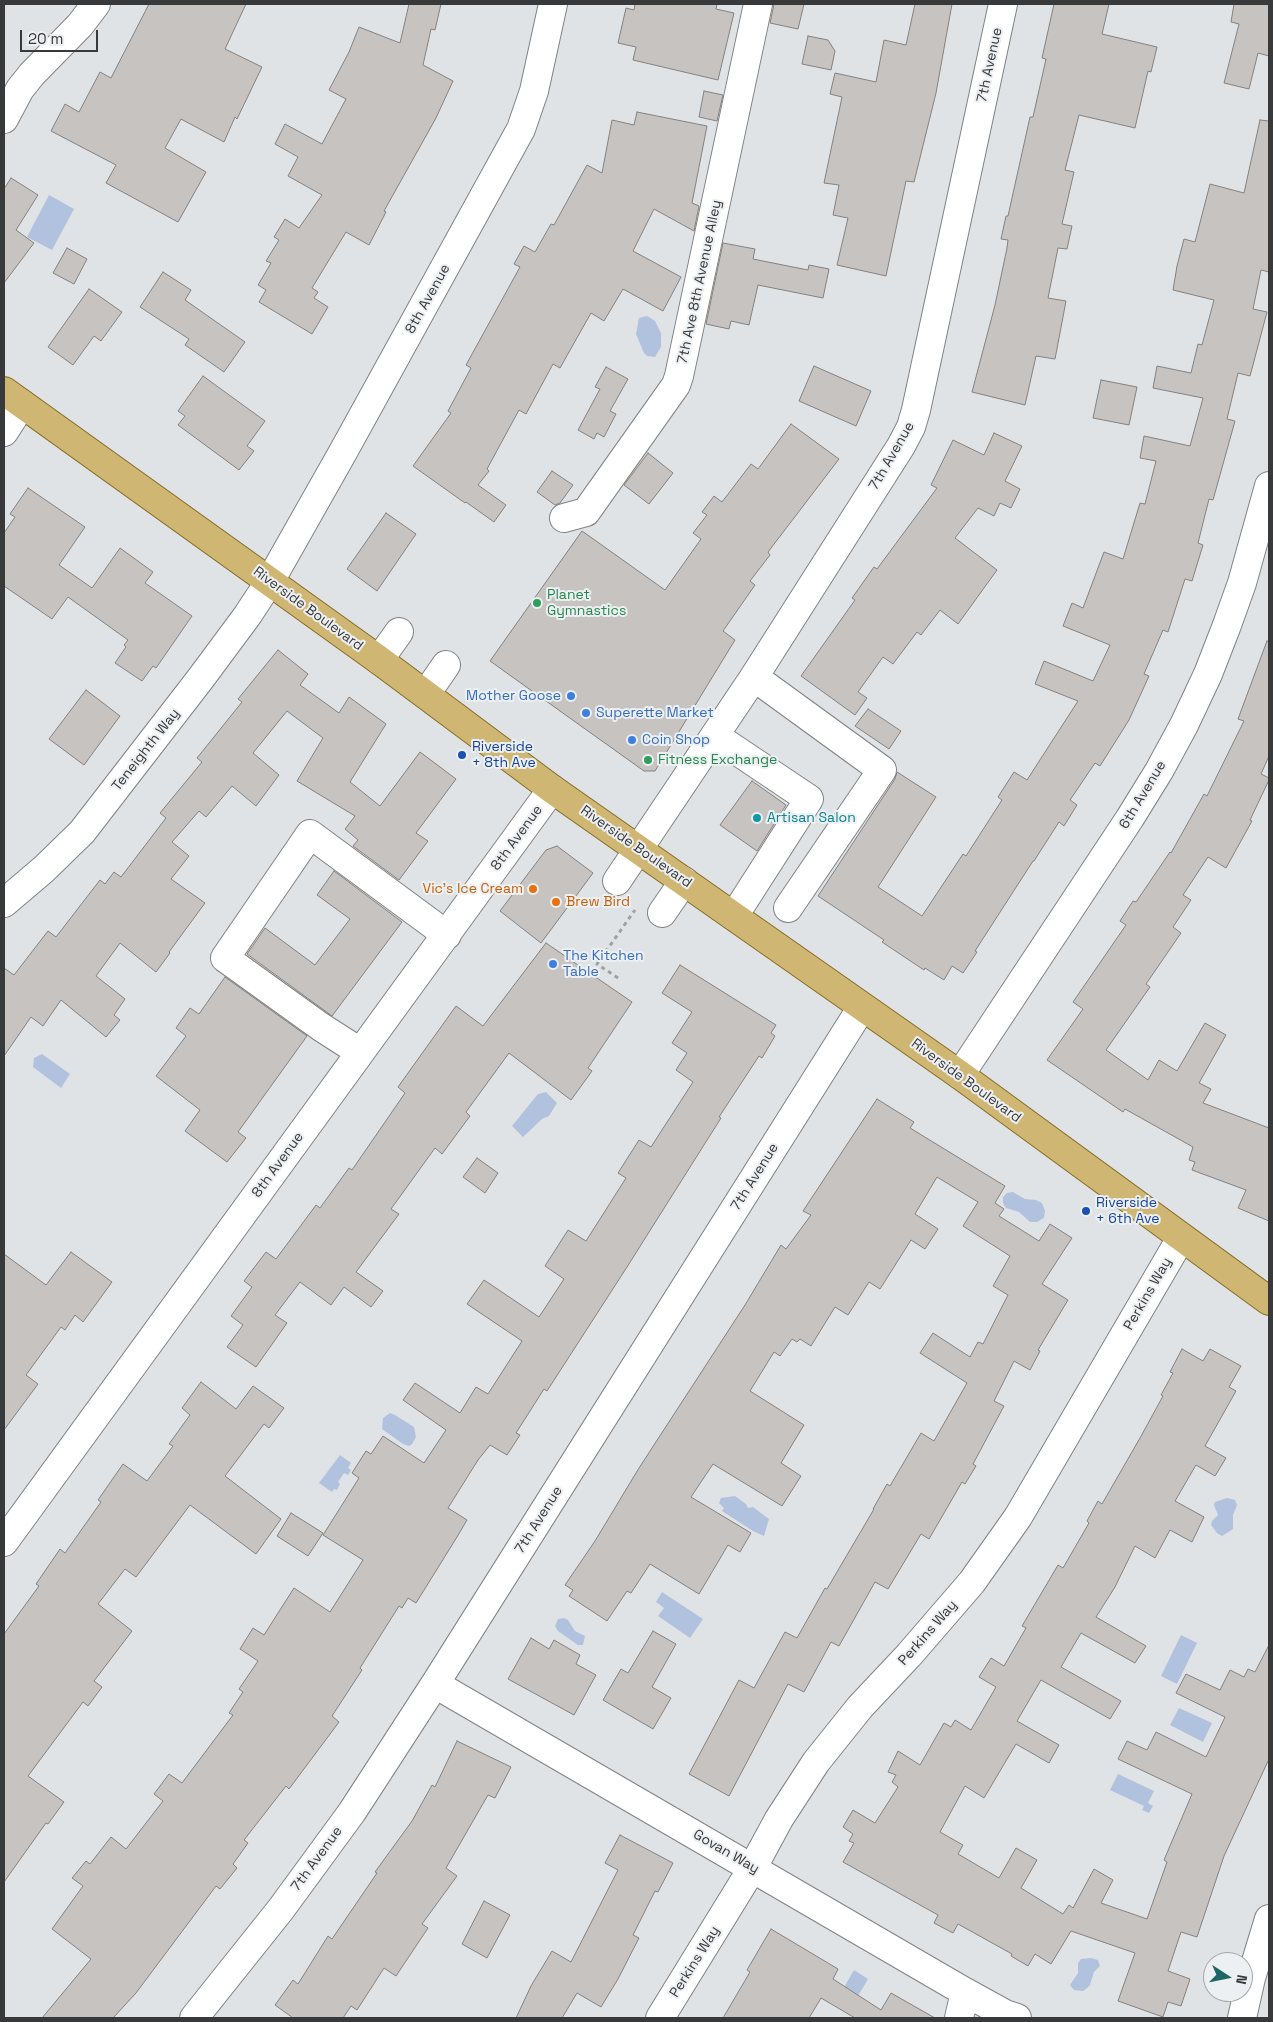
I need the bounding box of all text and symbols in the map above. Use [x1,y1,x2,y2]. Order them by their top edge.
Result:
scale bar [22,20,100,52]
street label: 7th Avenue [974,26,1006,104]
text: 20 m [28,29,63,48]
street label: 7th Ave 8th Avenue Alley [674,199,726,365]
street label: 8th Avenue [402,261,454,337]
street label: 7th Avenue [866,419,918,493]
street label: Riverside Boulevard [250,563,366,655]
place label: Planet Gymnastics [547,587,626,620]
marker: Planet Gymnastics [531,597,543,609]
place label: Mother Goose [466,688,561,704]
marker: Mother Goose [565,690,577,702]
street label: Teneighth Way [109,705,183,795]
place label: Superette Market [596,705,714,721]
marker: Superette Market [580,707,592,719]
place label: Coin Shop [642,732,710,748]
marker: Coin Shop [626,734,638,746]
place label: Riverside + 8th Ave [472,739,536,772]
marker: Riverside + 8th Ave [456,749,468,761]
place label: Fitness Exchange [658,752,777,768]
marker: Fitness Exchange [642,754,654,766]
street label: 6th Avenue [1116,758,1170,832]
street label: 8th Avenue [488,802,546,874]
street label: Riverside Boulevard [577,802,695,892]
place label: Artisan Salon [767,810,856,826]
marker: Artisan Salon [751,812,763,824]
place label: Vic's Ice Cream [422,881,523,897]
marker: Vic's Ice Cream [527,883,539,895]
place label: Brew Bird [566,894,630,910]
marker: Brew Bird [550,896,562,908]
place label: The Kitchen Table [563,948,644,980]
marker: The Kitchen Table [547,958,559,970]
street label: Riverside Boulevard [908,1035,1024,1127]
street label: 8th Avenue [249,1129,307,1201]
street label: 7th Avenue [728,1140,782,1214]
place label: Riverside + 6th Ave [1096,1195,1160,1228]
marker: Riverside + 6th Ave [1080,1205,1092,1217]
street label: Perkins Way [1121,1255,1175,1333]
street label: 7th Avenue [512,1483,566,1557]
street label: Perkins Way [895,1597,961,1669]
street label: 7th Avenue [288,1823,346,1895]
street label: Govan Way [690,1826,762,1878]
street label: Perkins Way [666,1923,724,2001]
north arrow [1203,1952,1253,2002]
text: N [1232,1973,1251,1986]

